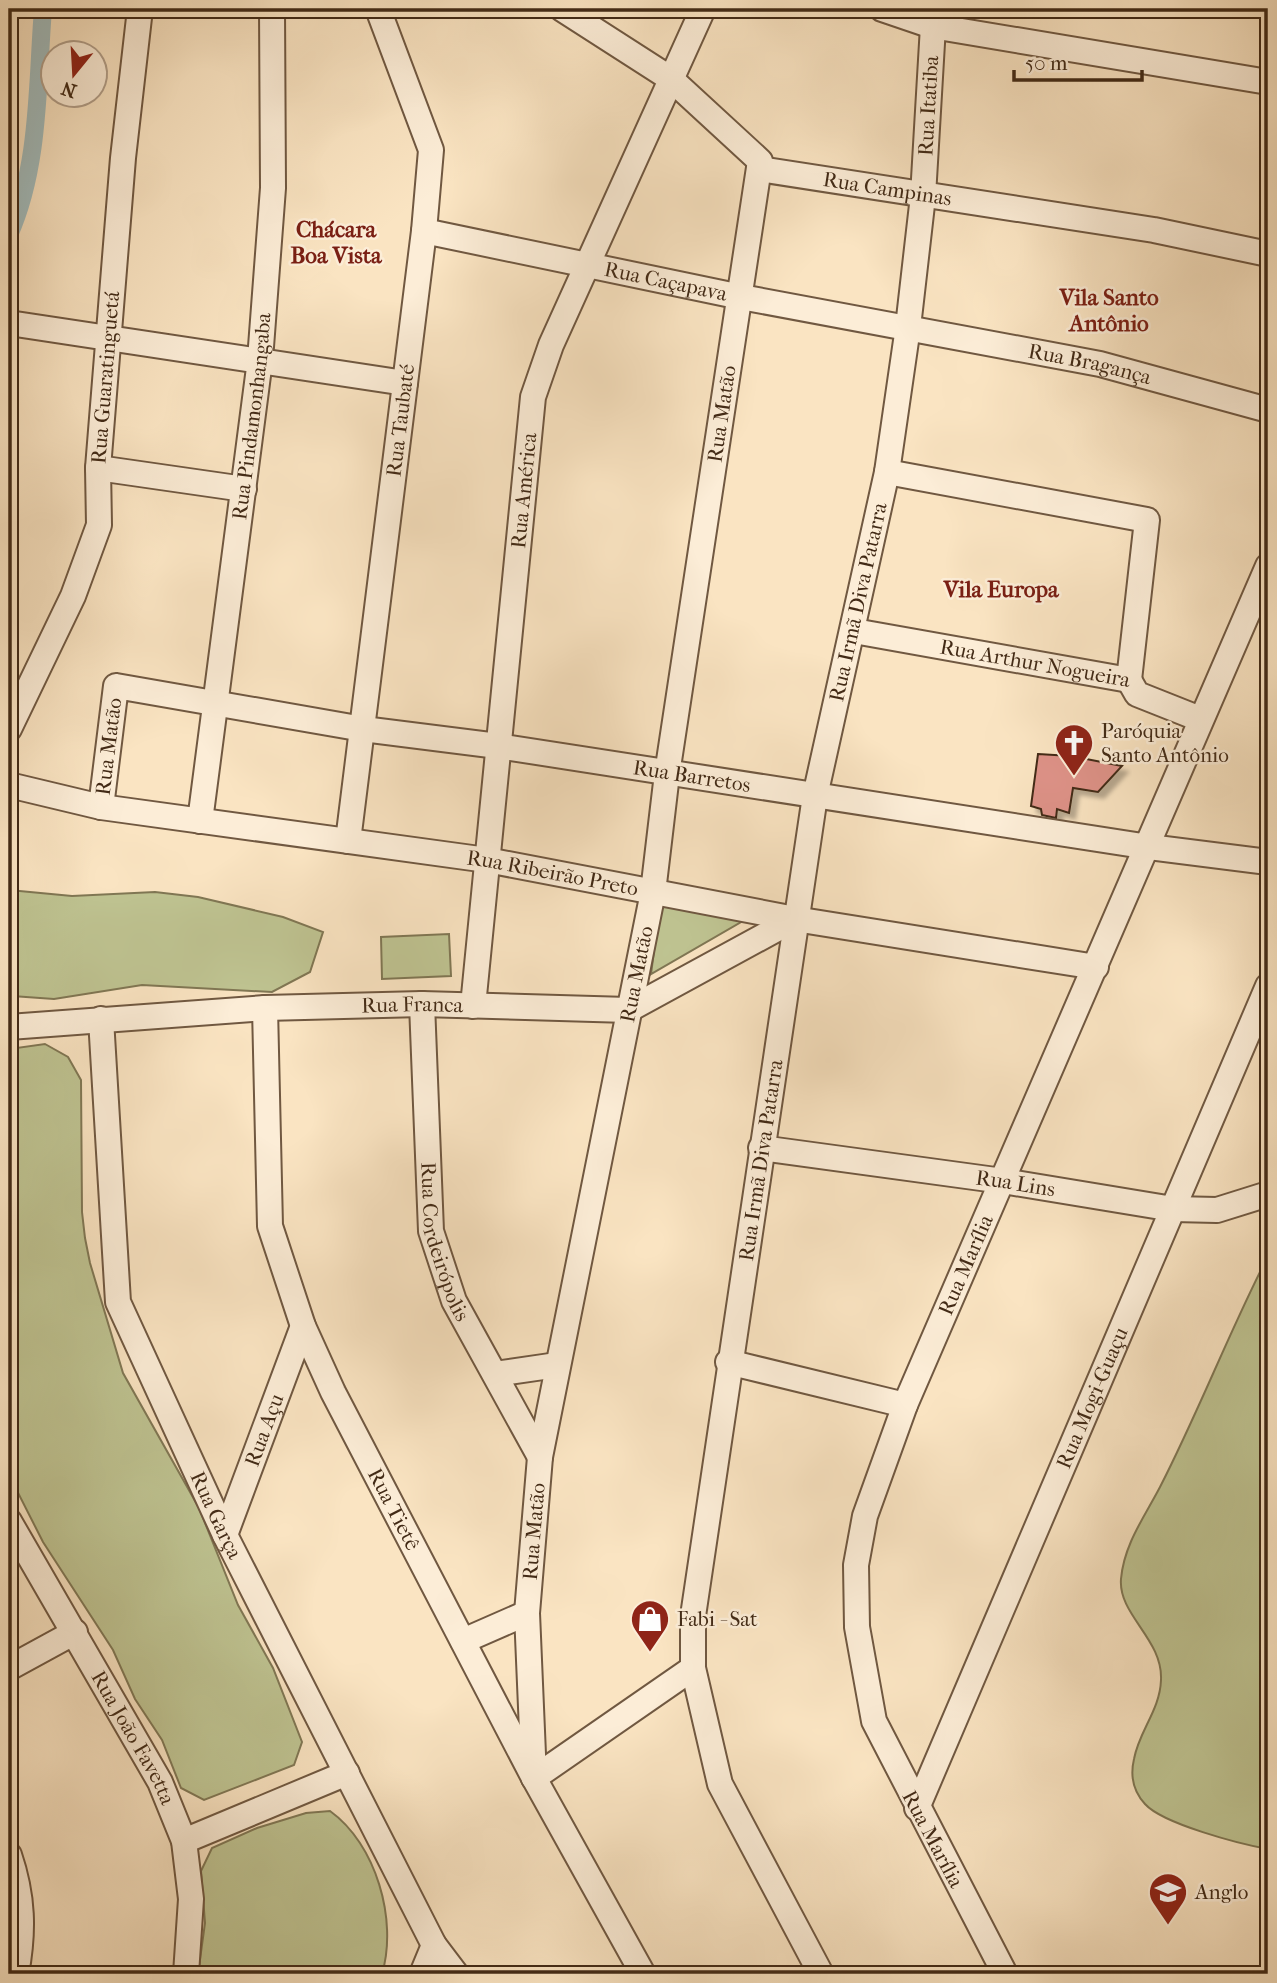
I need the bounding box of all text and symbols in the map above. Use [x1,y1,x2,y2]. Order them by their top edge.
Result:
north arrow [38,38,108,108]
scale bar [1014,38,1142,82]
text: 50 m [1025,51,1068,75]
street label: Rua Itatiba [913,55,943,157]
text: N [58,76,79,102]
street label: Rua Campinas [822,167,954,211]
district label: Chácara Boa Vista [290,216,383,269]
street label: Rua Caçapava [602,257,730,306]
district label: Vila Santo Antônio [1058,284,1159,337]
street label: Rua Guaratinguetá [86,290,124,465]
street label: Rua Pindamonhangaba [227,312,276,521]
street label: Rua Bragança [1026,339,1154,390]
street label: Rua Taubaté [381,362,419,478]
street label: Rua Matão [702,364,741,464]
street label: Rua América [506,431,541,550]
street label: Rua Irmã Diva Patarra [824,500,892,704]
district label: Vila Europa [942,576,1060,603]
street label: Rua Arthur Nogueira [938,635,1133,692]
street label: Rua Matão [91,696,126,796]
place label: Paróquia Santo Antônio [1101,719,1229,767]
church icon: Paróquia Santo Antônio [1053,722,1095,777]
street label: Rua Barretos [632,755,753,797]
street label: Rua Ribeirão Preto [465,845,640,901]
street label: Rua Matão [615,924,658,1025]
street label: Rua Franca [361,992,464,1018]
street label: Rua Irmã Diva Patarra [734,1058,788,1263]
street label: Rua Cordeirópolis [416,1162,475,1325]
street label: Rua Lins [974,1165,1057,1201]
street label: Rua Marília [933,1211,998,1319]
street label: Rua Mogi-Guaçu [1051,1323,1133,1472]
street label: Rua Açu [240,1390,289,1470]
street label: Rua Tietê [363,1464,425,1554]
street label: Rua Garça [185,1468,247,1563]
street label: Rua Matão [518,1482,550,1581]
shop icon: Fabi - Sat [629,1598,671,1653]
place label: Fabi - Sat [677,1607,758,1631]
street label: Rua João Favetta [86,1667,180,1808]
street label: Rua Marília [897,1786,969,1892]
school or university icon: Anglo [1147,1871,1189,1926]
place label: Anglo [1194,1880,1248,1904]

